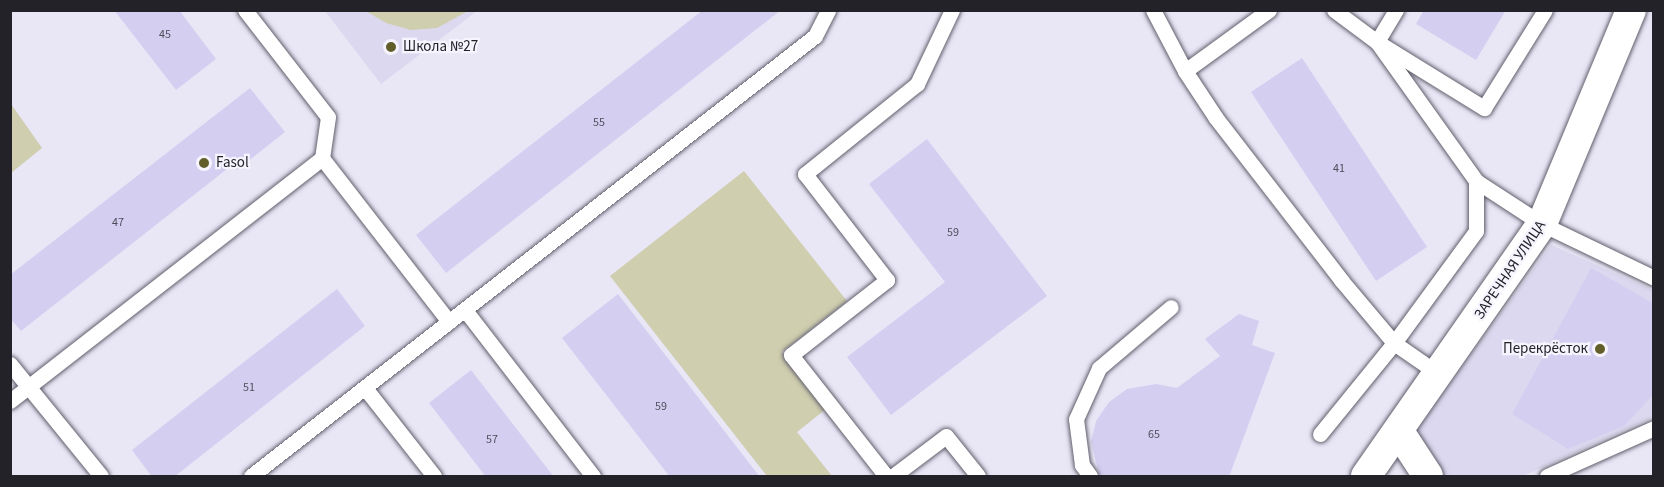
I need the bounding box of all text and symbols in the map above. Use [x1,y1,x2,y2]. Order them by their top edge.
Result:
house number: 45 [159,28,171,42]
place label: Школа №27 [403,38,478,56]
marker: Школа №27 [384,40,398,54]
house number: 55 [593,116,605,130]
place label: Fasol [216,154,249,172]
marker: Fasol [197,156,211,170]
house number: 41 [1333,162,1345,176]
house number: 47 [112,216,124,230]
street label: ЗАРЕЧНАЯ УЛИЦА [1470,217,1550,323]
house number: 59 [947,226,959,240]
place label: Перекрёсток [1503,340,1588,358]
marker: Перекрёсток [1593,342,1607,356]
house number: 51 [243,381,255,395]
house number: 59 [655,400,667,414]
house number: 65 [1148,428,1160,442]
house number: 57 [486,433,498,447]

